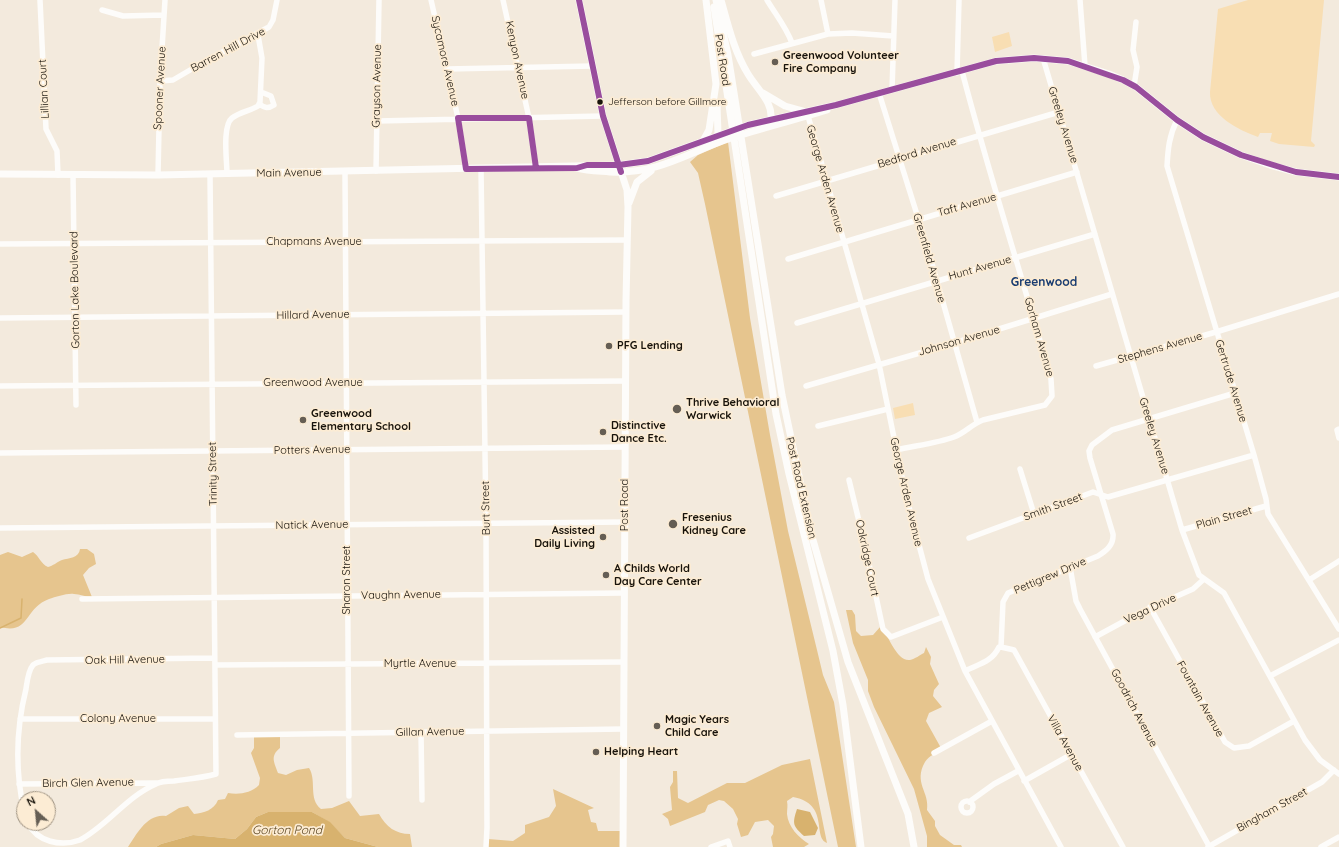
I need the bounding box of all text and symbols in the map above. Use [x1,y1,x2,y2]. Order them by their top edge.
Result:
street label: Sycamore Avenue [428,15,462,107]
street label: Kenyon Avenue [502,20,532,100]
street label: Barren Hill Drive [189,25,267,75]
street label: Post Road [711,33,733,87]
street label: Grayson Avenue [370,44,384,128]
street label: Spooner Avenue [151,46,169,130]
place label: Greenwood Volunteer Fire Company [783,49,899,75]
marker: Greenwood Volunteer Fire Company [770,57,780,67]
street label: Lillian Court [36,59,52,119]
street label: Greeley Avenue [1045,85,1081,165]
place label: Jefferson before Gillmore [608,96,726,108]
marker: Jefferson before Gillmore [595,97,605,107]
street label: George Arden Avenue [803,124,847,234]
street label: Bedford Avenue [876,135,958,171]
street label: Main Avenue [256,166,322,180]
street label: Taft Avenue [936,190,998,220]
street label: Greenfield Avenue [910,212,948,304]
street label: Gorton Lake Boulevard [67,231,83,349]
street label: Chapmans Avenue [266,235,362,249]
street label: Hunt Avenue [947,253,1013,283]
district label: Greenwood [1011,275,1077,289]
street label: Gorham Avenue [1021,296,1057,378]
street label: Hillard Avenue [276,308,350,322]
street label: Johnson Avenue [917,323,1001,359]
street label: Stephens Avenue [1116,330,1204,366]
street label: Gertrude Avenue [1212,338,1250,424]
place label: PFG Lending [617,339,683,353]
marker: PFG Lending [604,341,614,351]
street label: Greenwood Avenue [263,376,363,390]
place label: Thrive Behavioral Warwick [686,396,779,422]
street label: Greeley Avenue [1136,396,1172,476]
marker: Thrive Behavioral Warwick [671,403,683,415]
place label: Greenwood Elementary School [311,407,411,433]
marker: Greenwood Elementary School [298,415,308,425]
place label: Distinctive Dance Etc. [611,419,667,445]
marker: Distinctive Dance Etc. [598,427,608,437]
street label: Post Road Extension [783,436,819,540]
street label: George Arden Avenue [887,436,925,548]
street label: Trinity Street [206,442,220,506]
street label: Potters Avenue [274,443,350,457]
street label: Post Road [618,479,632,531]
street label: Burt Street [479,481,493,535]
street label: Smith Street [1022,490,1084,524]
street label: Plain Street [1195,504,1253,532]
place label: Fresenius Kidney Care [682,511,746,537]
street label: Natick Avenue [275,518,349,532]
marker: Fresenius Kidney Care [667,518,679,530]
street label: Oakridge Court [852,518,882,598]
place label: Assisted Daily Living [534,524,595,550]
marker: Assisted Daily Living [598,532,608,542]
street label: Sharon Street [340,545,354,615]
street label: Pettigrew Drive [1012,555,1088,597]
place label: A Childs World Day Care Center [614,562,702,588]
marker: A Childs World Day Care Center [601,570,611,580]
street label: Vaughn Avenue [361,588,441,602]
street label: Vega Drive [1122,591,1178,627]
street label: Oak Hill Avenue [85,653,165,667]
street label: Myrtle Avenue [384,657,456,671]
street label: Fountain Avenue [1174,659,1226,739]
street label: Goodrich Avenue [1108,667,1160,749]
street label: Colony Avenue [80,712,156,726]
place label: Magic Years Child Care [665,713,729,739]
street label: Villa Avenue [1044,713,1086,773]
marker: Magic Years Child Care [652,721,662,731]
street label: Gillan Avenue [396,725,464,739]
place label: Helping Heart [604,745,678,759]
marker: Helping Heart [591,747,601,757]
street label: Birch Glen Avenue [42,776,134,790]
street label: Bingham Street [1234,785,1310,835]
north arrow [16,791,56,831]
text: N [24,793,38,809]
water label: Gorton Pond [252,823,322,837]

